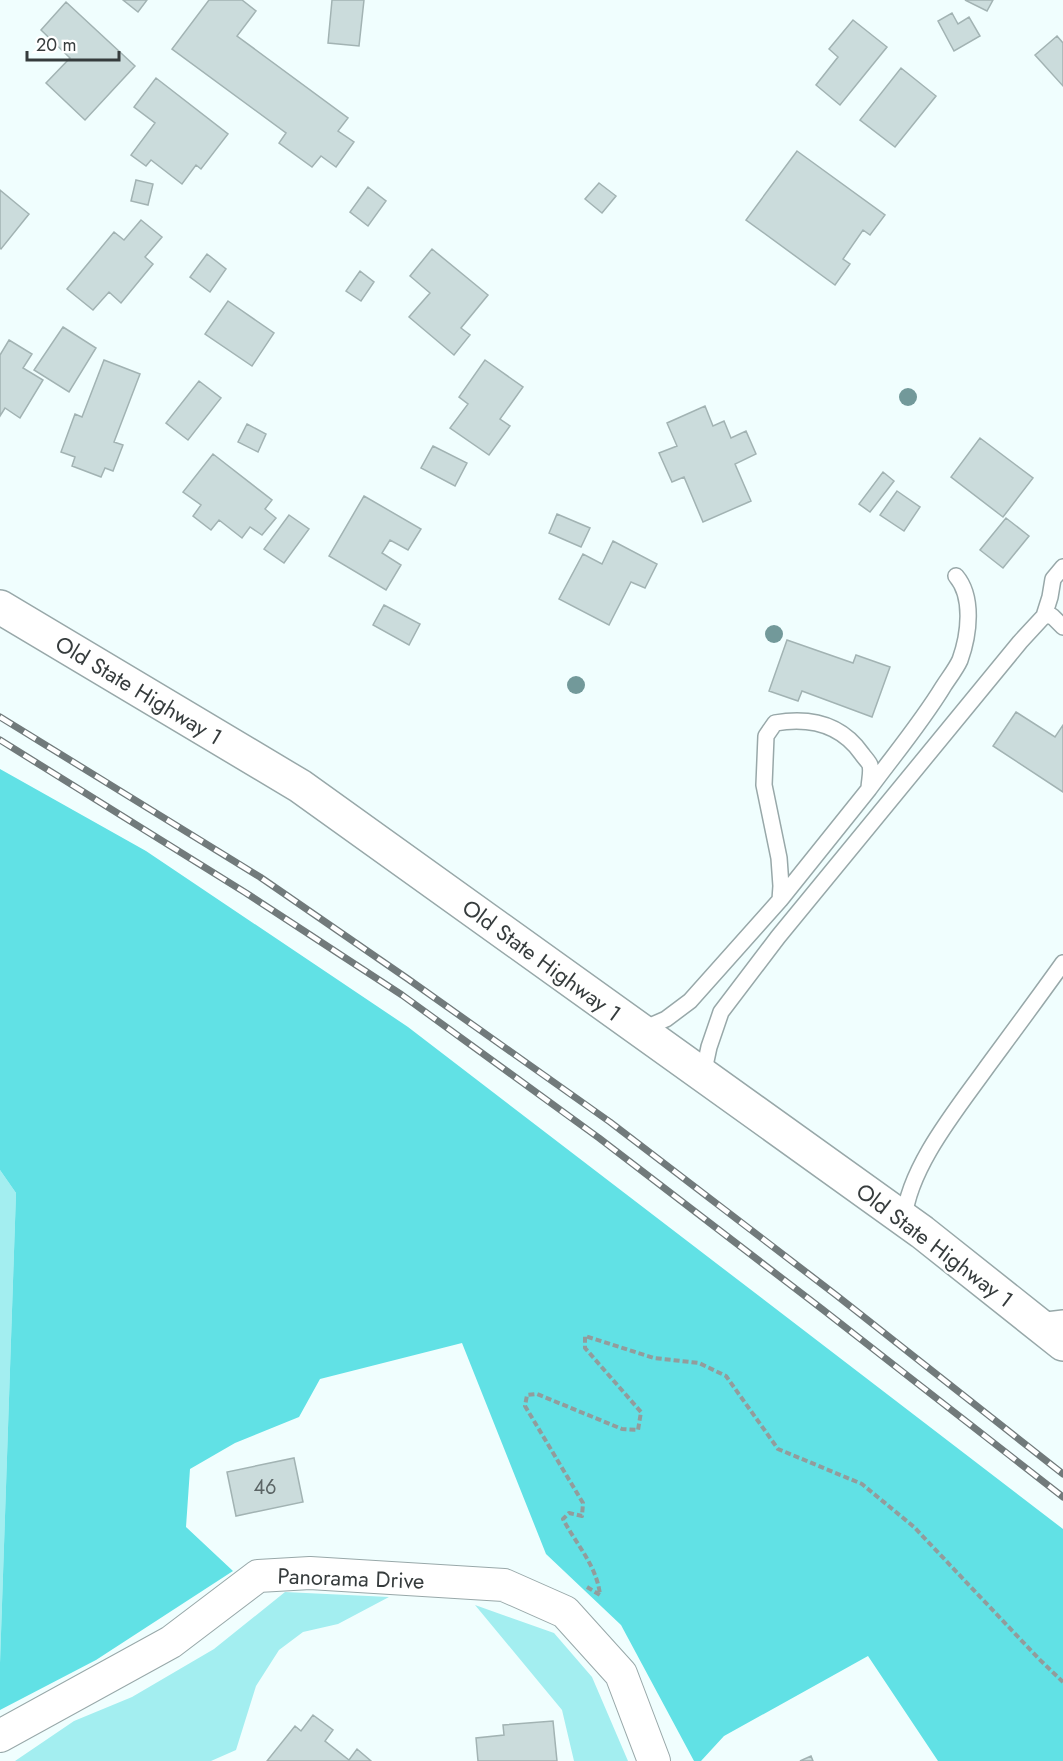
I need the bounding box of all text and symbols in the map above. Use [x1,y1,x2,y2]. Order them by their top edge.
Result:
scale bar [27,24,118,62]
text: 20 m [36,32,76,58]
street label: Old State Highway 1 [49,627,229,753]
street label: Old State Highway 1 [456,891,628,1029]
street label: Old State Highway 1 [850,1175,1020,1315]
house number: 46 [253,1473,277,1502]
street label: Panorama Drive [277,1559,425,1597]

